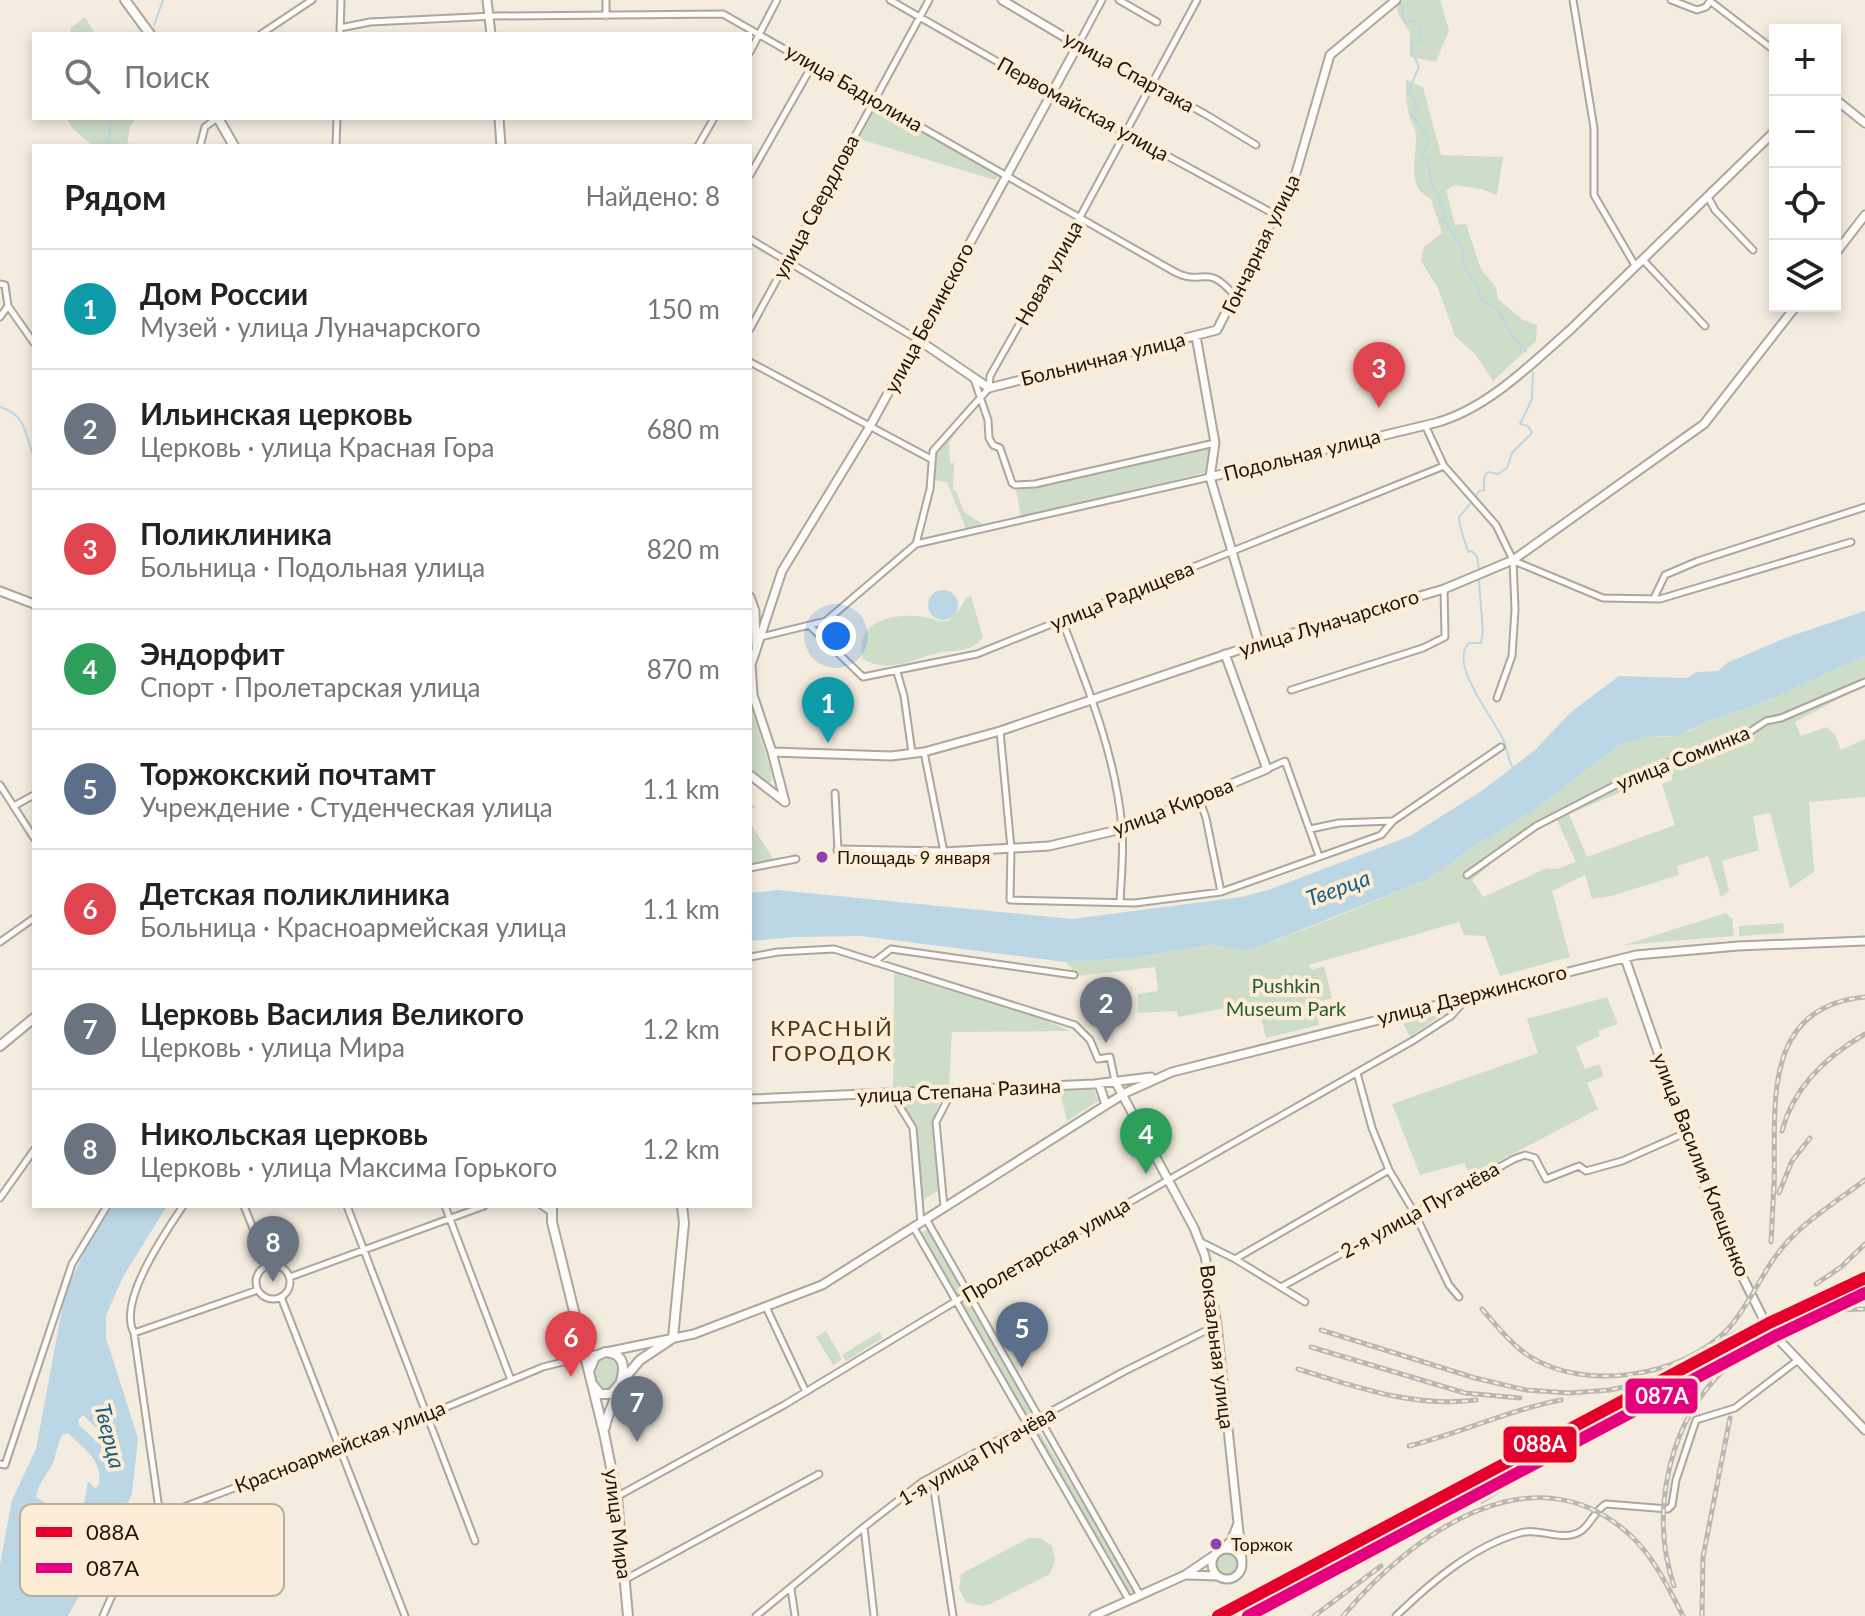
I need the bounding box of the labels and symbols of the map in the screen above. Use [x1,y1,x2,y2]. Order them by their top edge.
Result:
street label: улица Спартака [1060,25,1199,117]
street label: улица Бадюлина [782,38,927,136]
street label: Первомайская улица [994,51,1173,165]
street label: улица Свердлова [767,130,863,283]
street label: Гончарная улица [1216,170,1304,317]
street label: Новая улица [1010,216,1087,329]
street label: улица Белинского [878,238,978,397]
street label: Больничная улица [1018,326,1187,390]
pin: 3 [1353,342,1405,408]
street label: Подольная улица [1221,423,1383,485]
street label: улица Радищева [1046,555,1197,635]
street label: улица Луначарского [1236,583,1422,661]
your location [816,616,856,656]
pin: 1 [802,677,854,743]
street label: улица Соминка [1613,719,1753,795]
street label: улица Кирова [1109,772,1236,840]
place label: Площадь 9 января [837,846,991,868]
marker: Площадь 9 января [814,849,830,865]
water label: Тверца [1302,864,1373,911]
street label: улица Дзержинского [1375,959,1569,1029]
park label: Pushkin Museum Park [1226,973,1347,1020]
pin: 2 [1080,977,1132,1043]
district label: КРАСНЫЙ ГОРОДОК [770,1014,894,1066]
street label: улица Василия Клещенко [1648,1049,1756,1280]
street label: улица Степана Разина [857,1073,1061,1107]
pin: 4 [1120,1108,1172,1174]
street label: 2-я улица Пугачёва [1336,1156,1503,1263]
street label: Пролетарская улица [957,1191,1134,1307]
pin: 8 [247,1216,299,1282]
street label: Вокзальная улица [1196,1263,1240,1430]
pin: 5 [996,1302,1048,1368]
pin: 6 [545,1311,597,1377]
pin: 7 [611,1376,663,1442]
line badge: 087А [1624,1377,1699,1415]
text: 087А [1635,1382,1690,1409]
street label: Красноармейская улица [231,1395,448,1497]
street label: 1-я улица Пугачёва [894,1400,1059,1510]
water label: Тверца [89,1401,132,1471]
line badge: 088А [1502,1425,1578,1464]
text: 088А [1513,1430,1568,1457]
street label: улица Мира [600,1467,638,1580]
legend [20,1504,284,1596]
text: 088А [86,1518,139,1545]
place label: Торжок [1231,1533,1293,1555]
marker: Торжок [1208,1536,1224,1552]
text: 087А [86,1554,139,1581]

